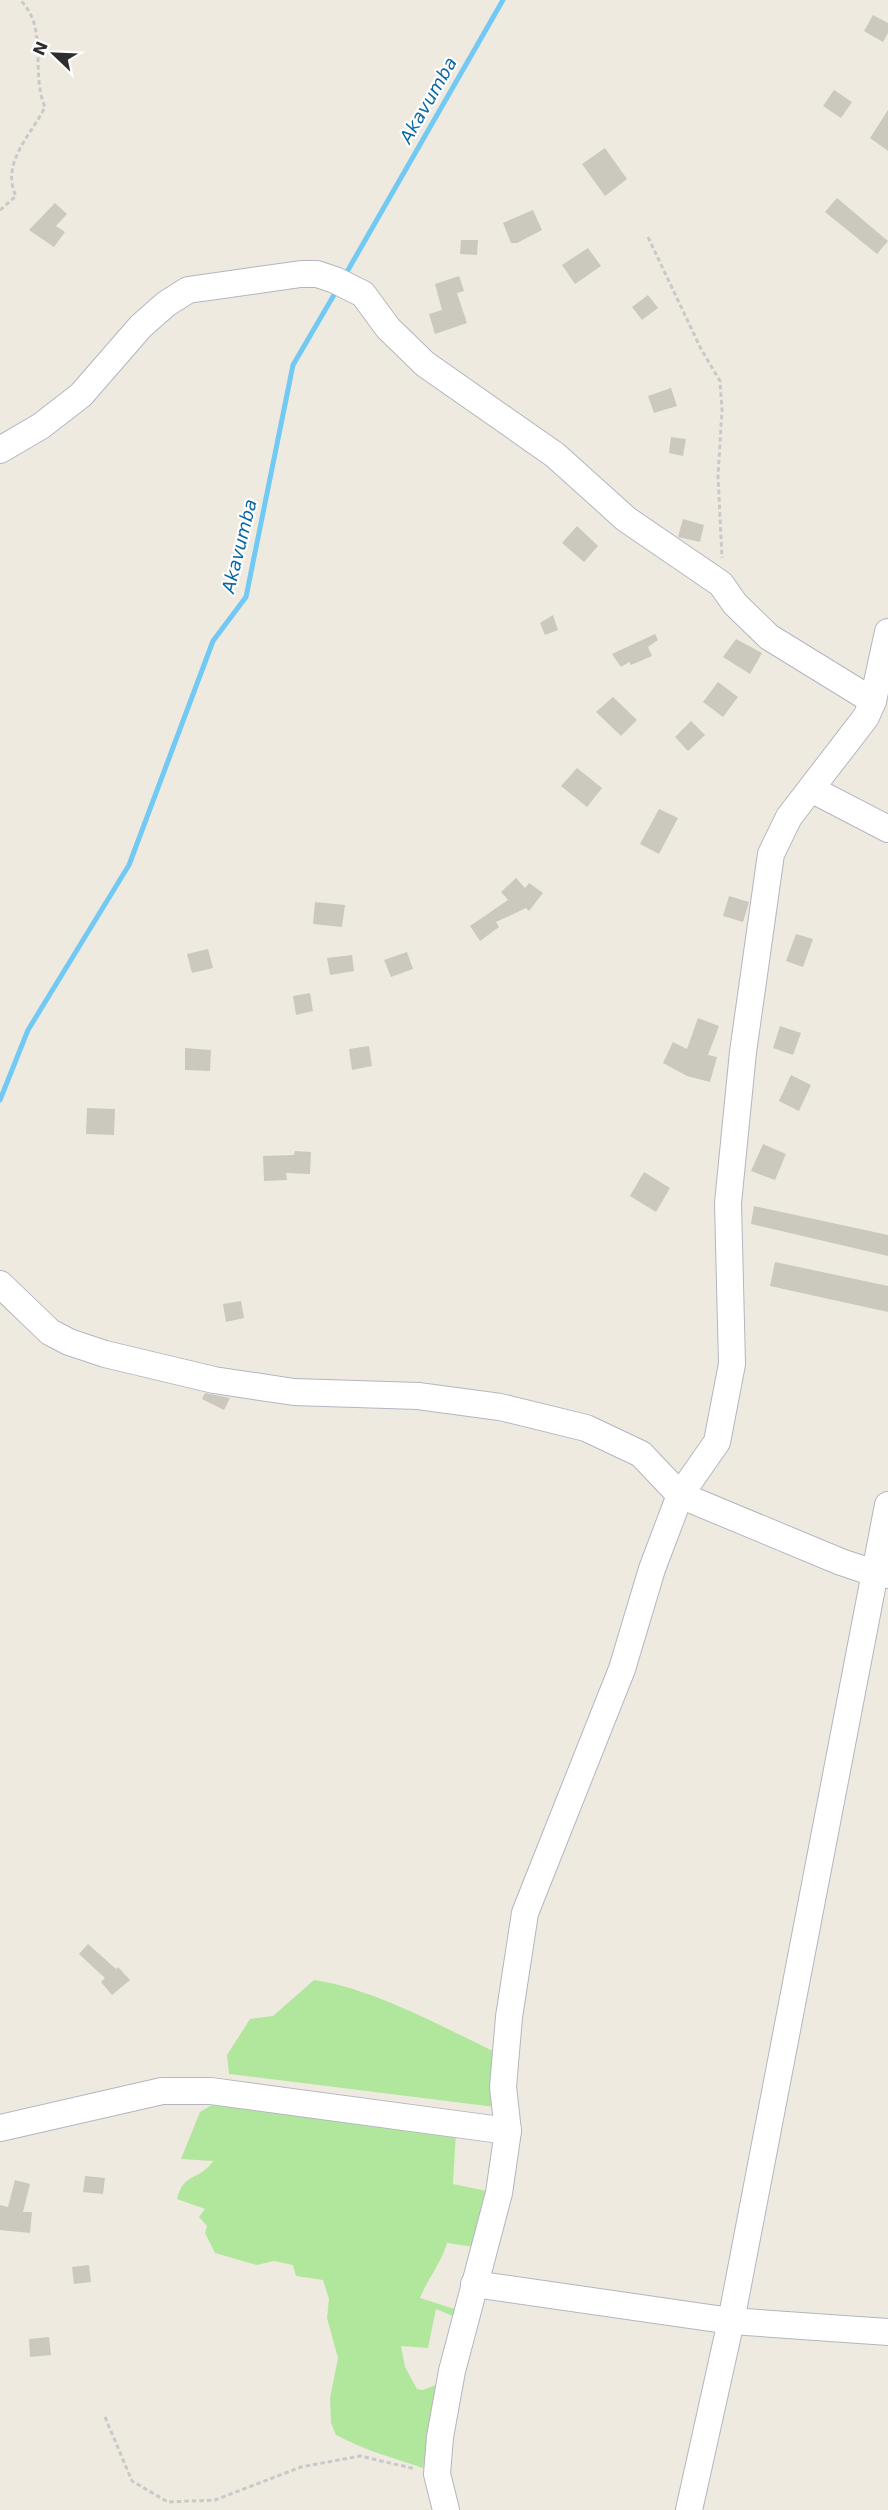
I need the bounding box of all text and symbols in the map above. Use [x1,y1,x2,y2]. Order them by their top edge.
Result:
north arrow [24,24,84,84]
text: N [29,38,52,58]
water label: Akavumba [394,53,461,148]
water label: Akavumba [217,497,261,596]

